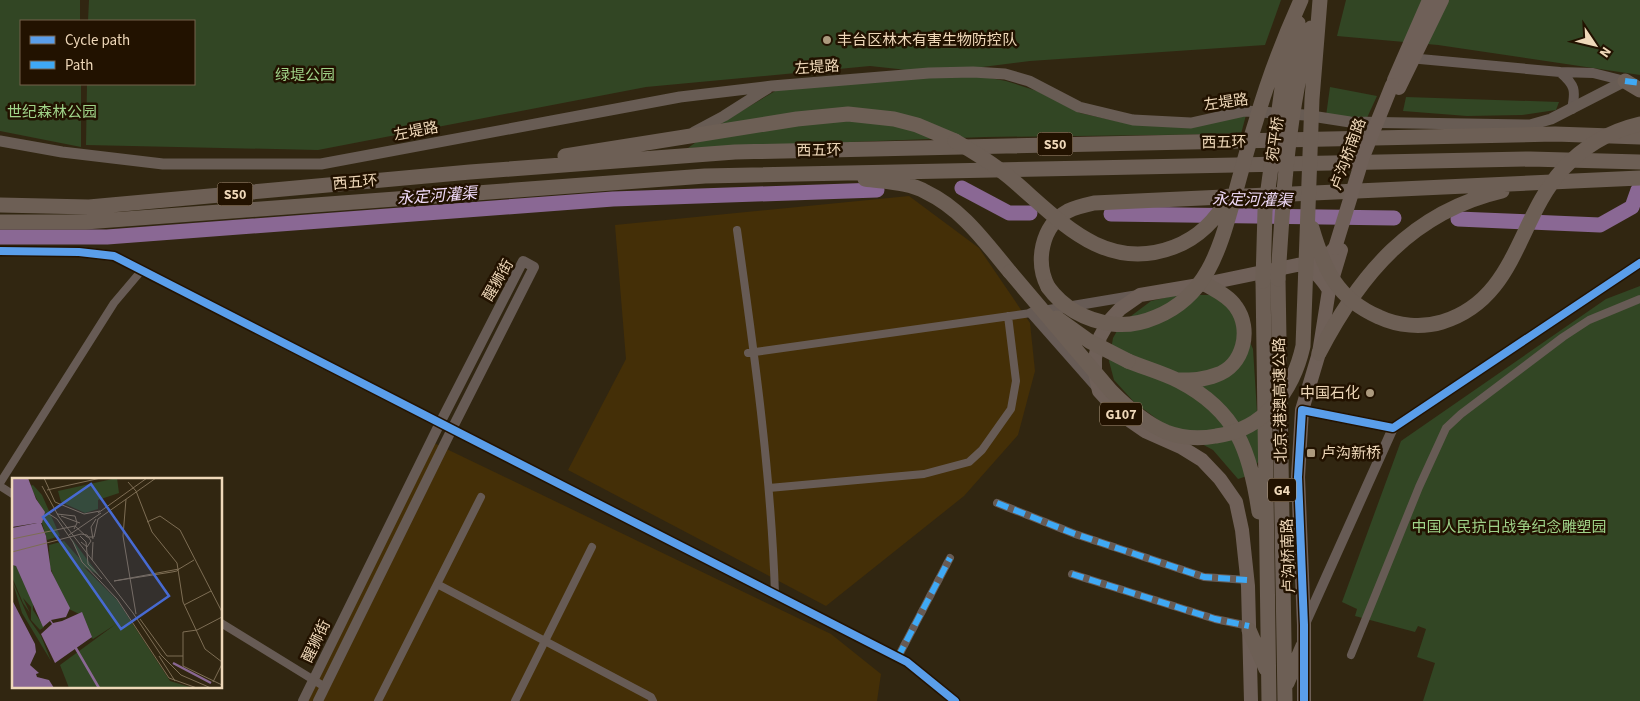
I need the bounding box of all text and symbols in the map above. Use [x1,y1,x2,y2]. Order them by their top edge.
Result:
legend [20,20,195,85]
north arrow [1570,20,1620,70]
text: Cycle path [65,30,130,51]
place label: 丰台区林木有害生物防控队 [837,30,1017,51]
marker: 丰台区林木有害生物防控队 [821,34,833,46]
text: N [1594,42,1616,61]
text: Path [65,55,93,76]
street label: 左堤路 [794,55,840,80]
park label: 绿堤公园 [275,65,335,86]
street label: 左堤路 [1202,89,1250,116]
park label: 世纪森林公园 [7,102,97,123]
street label: 宛平桥 [1262,115,1289,163]
street label: 卢沟桥南路 [1326,115,1371,193]
street label: 左堤路 [392,117,440,146]
road number: S50 [1038,132,1072,156]
street label: 西五环 [1201,132,1247,153]
street label: 西五环 [796,140,842,161]
street label: 西五环 [332,170,378,195]
road number: S50 [218,182,252,205]
water label: 永定河灌渠 [396,182,480,210]
water label: 永定河灌渠 [1212,188,1294,212]
street label: 醒狮街 [478,256,519,305]
street label: 北京-港澳高速公路 [1269,337,1292,463]
place label: 中国石化 [1300,383,1360,404]
marker: 中国石化 [1364,387,1376,399]
road number: G107 [1100,402,1142,426]
place label: 卢沟新桥 [1321,443,1381,464]
marker: 卢沟新桥 [1305,447,1317,459]
inset map [12,478,222,688]
road number: G4 [1268,478,1296,502]
park label: 中国人民抗日战争纪念雕塑园 [1411,517,1607,538]
street label: 卢沟桥南路 [1277,518,1300,594]
street label: 醒狮街 [297,616,336,666]

